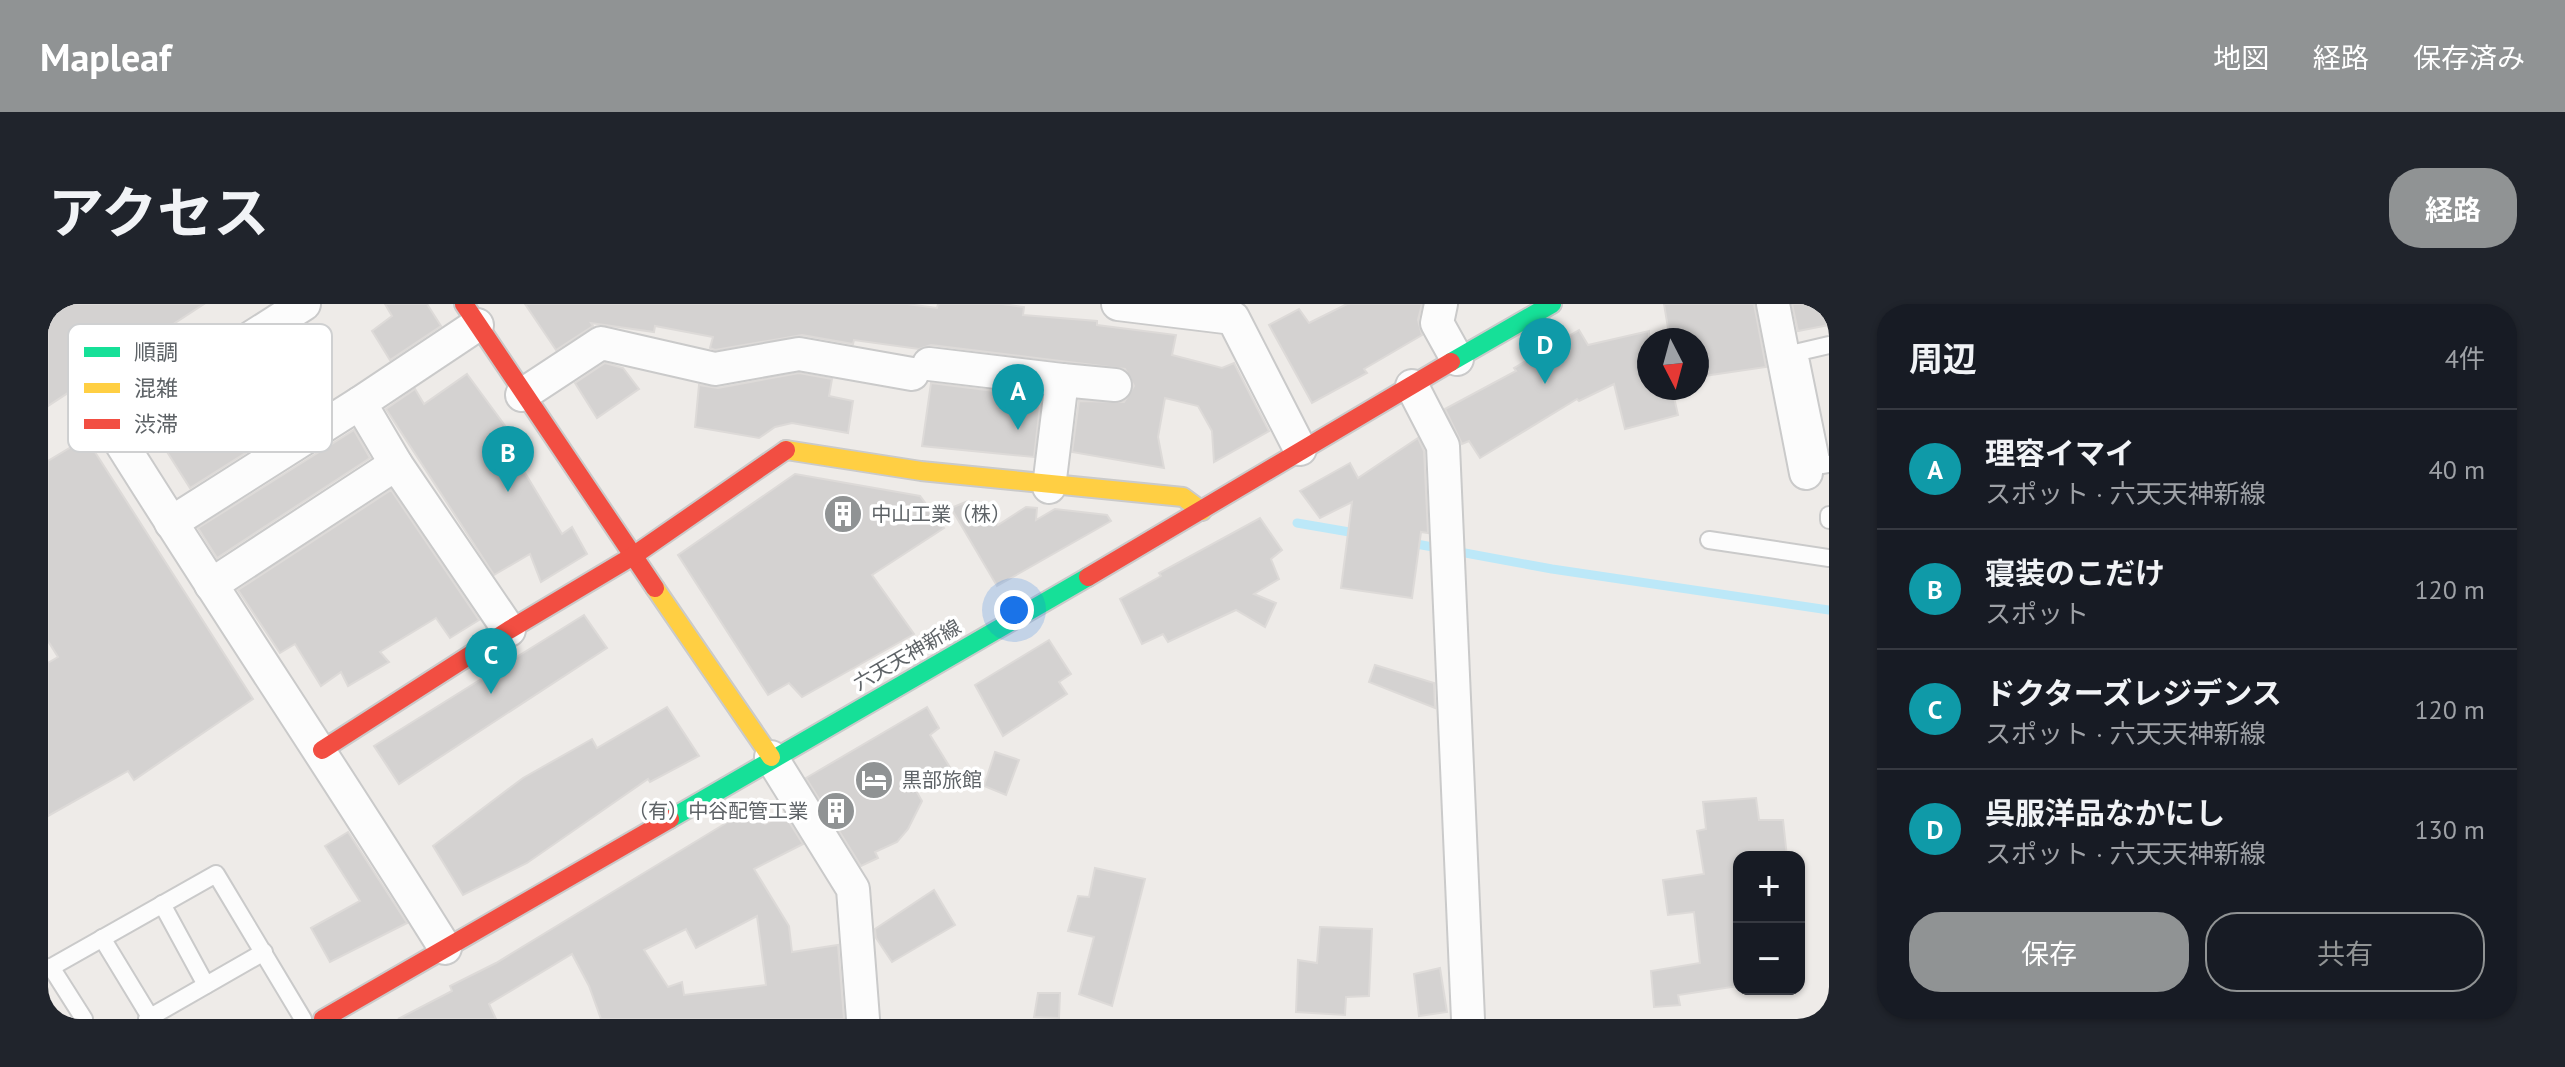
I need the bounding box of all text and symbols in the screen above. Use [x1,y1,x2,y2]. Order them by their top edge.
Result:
text: Mapleaf [40,32,171,81]
text: 地図 [2213,39,2269,76]
text: 経路 [2313,39,2369,76]
text: 保存済み [2413,39,2525,76]
button: 経路 [2389,168,2517,248]
text: アクセス [48,176,269,248]
pin: D [1519,318,1571,384]
legend [68,324,332,452]
north arrow [1637,328,1709,400]
text: 周辺 [1909,336,1977,380]
text: 順調 [134,338,178,366]
text: 4件 [2445,342,2485,375]
pin: A [992,364,1044,430]
text: 混雑 [134,374,178,402]
text: 渋滞 [134,410,178,438]
pin: B [482,426,534,492]
text: 理容イマイ [1985,433,2135,472]
text: A [1927,453,1943,486]
text: 40 m [2429,453,2485,486]
text: スポット · 六天天神新線 [1985,477,2266,510]
building icon: 中山工業（株） [822,493,864,535]
place label: 中山工業（株） [871,501,1011,527]
text: 寝装のこだけ [1985,553,2165,592]
text: B [1927,573,1943,606]
text: 120 m [2414,573,2485,606]
your location [994,590,1034,630]
text: スポット [1985,597,2089,630]
street label: 六天天神新線 [849,614,965,696]
pin: C [465,628,517,694]
text: ドクターズレジデンス [1985,673,2282,712]
text: C [1928,693,1942,726]
text: 120 m [2414,693,2485,726]
text: スポット · 六天天神新線 [1985,717,2266,750]
hotel icon: 黒部旅館 [853,759,895,801]
place label: 黒部旅館 [902,767,982,793]
building icon: （有）中谷配管工業 [815,790,857,832]
text: 呉服洋品なかにし [1985,793,2225,832]
place label: （有）中谷配管工業 [628,798,808,824]
text: D [1927,813,1943,846]
text: 130 m [2414,813,2485,846]
text: スポット · 六天天神新線 [1985,837,2266,870]
map controls [1733,851,1805,995]
button: + [1733,851,1805,923]
button: 保存 [1909,912,2189,992]
button: 共有 [2205,912,2485,992]
button: − [1733,923,1805,995]

